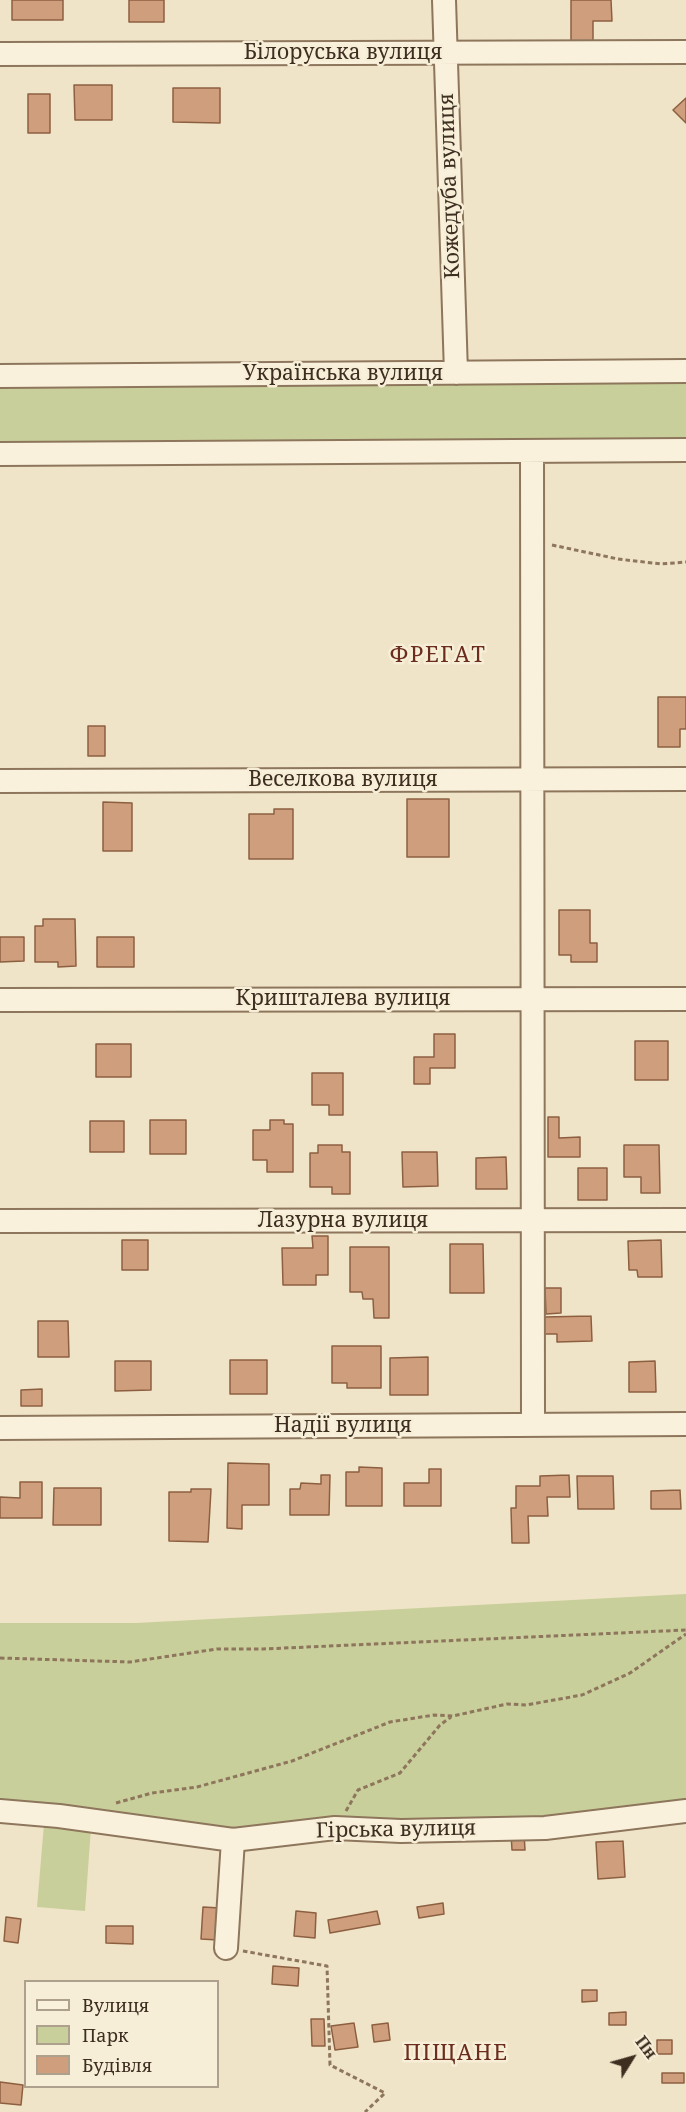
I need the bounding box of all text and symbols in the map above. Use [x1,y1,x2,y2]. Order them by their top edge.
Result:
street label: Білоруська вулиця [244,40,442,66]
street label: Кожедуба вулиця [434,93,466,279]
street label: Українська вулиця [243,361,443,387]
district label: ФРЕГАТ [390,643,486,669]
street label: Веселкова вулиця [248,767,438,793]
street label: Кришталева вулиця [236,986,450,1012]
street label: Лазурна вулиця [258,1208,428,1234]
street label: Надії вулиця [274,1413,412,1439]
street label: Гірська вулиця [316,1816,476,1844]
legend [24,1980,219,2088]
text: Вулиця [82,1993,149,2017]
text: Парк [82,2023,129,2047]
north arrow [602,2028,662,2088]
text: Пн [630,2031,662,2063]
district label: ПІЩАНЕ [404,2041,508,2067]
text: Будівля [82,2053,152,2077]

